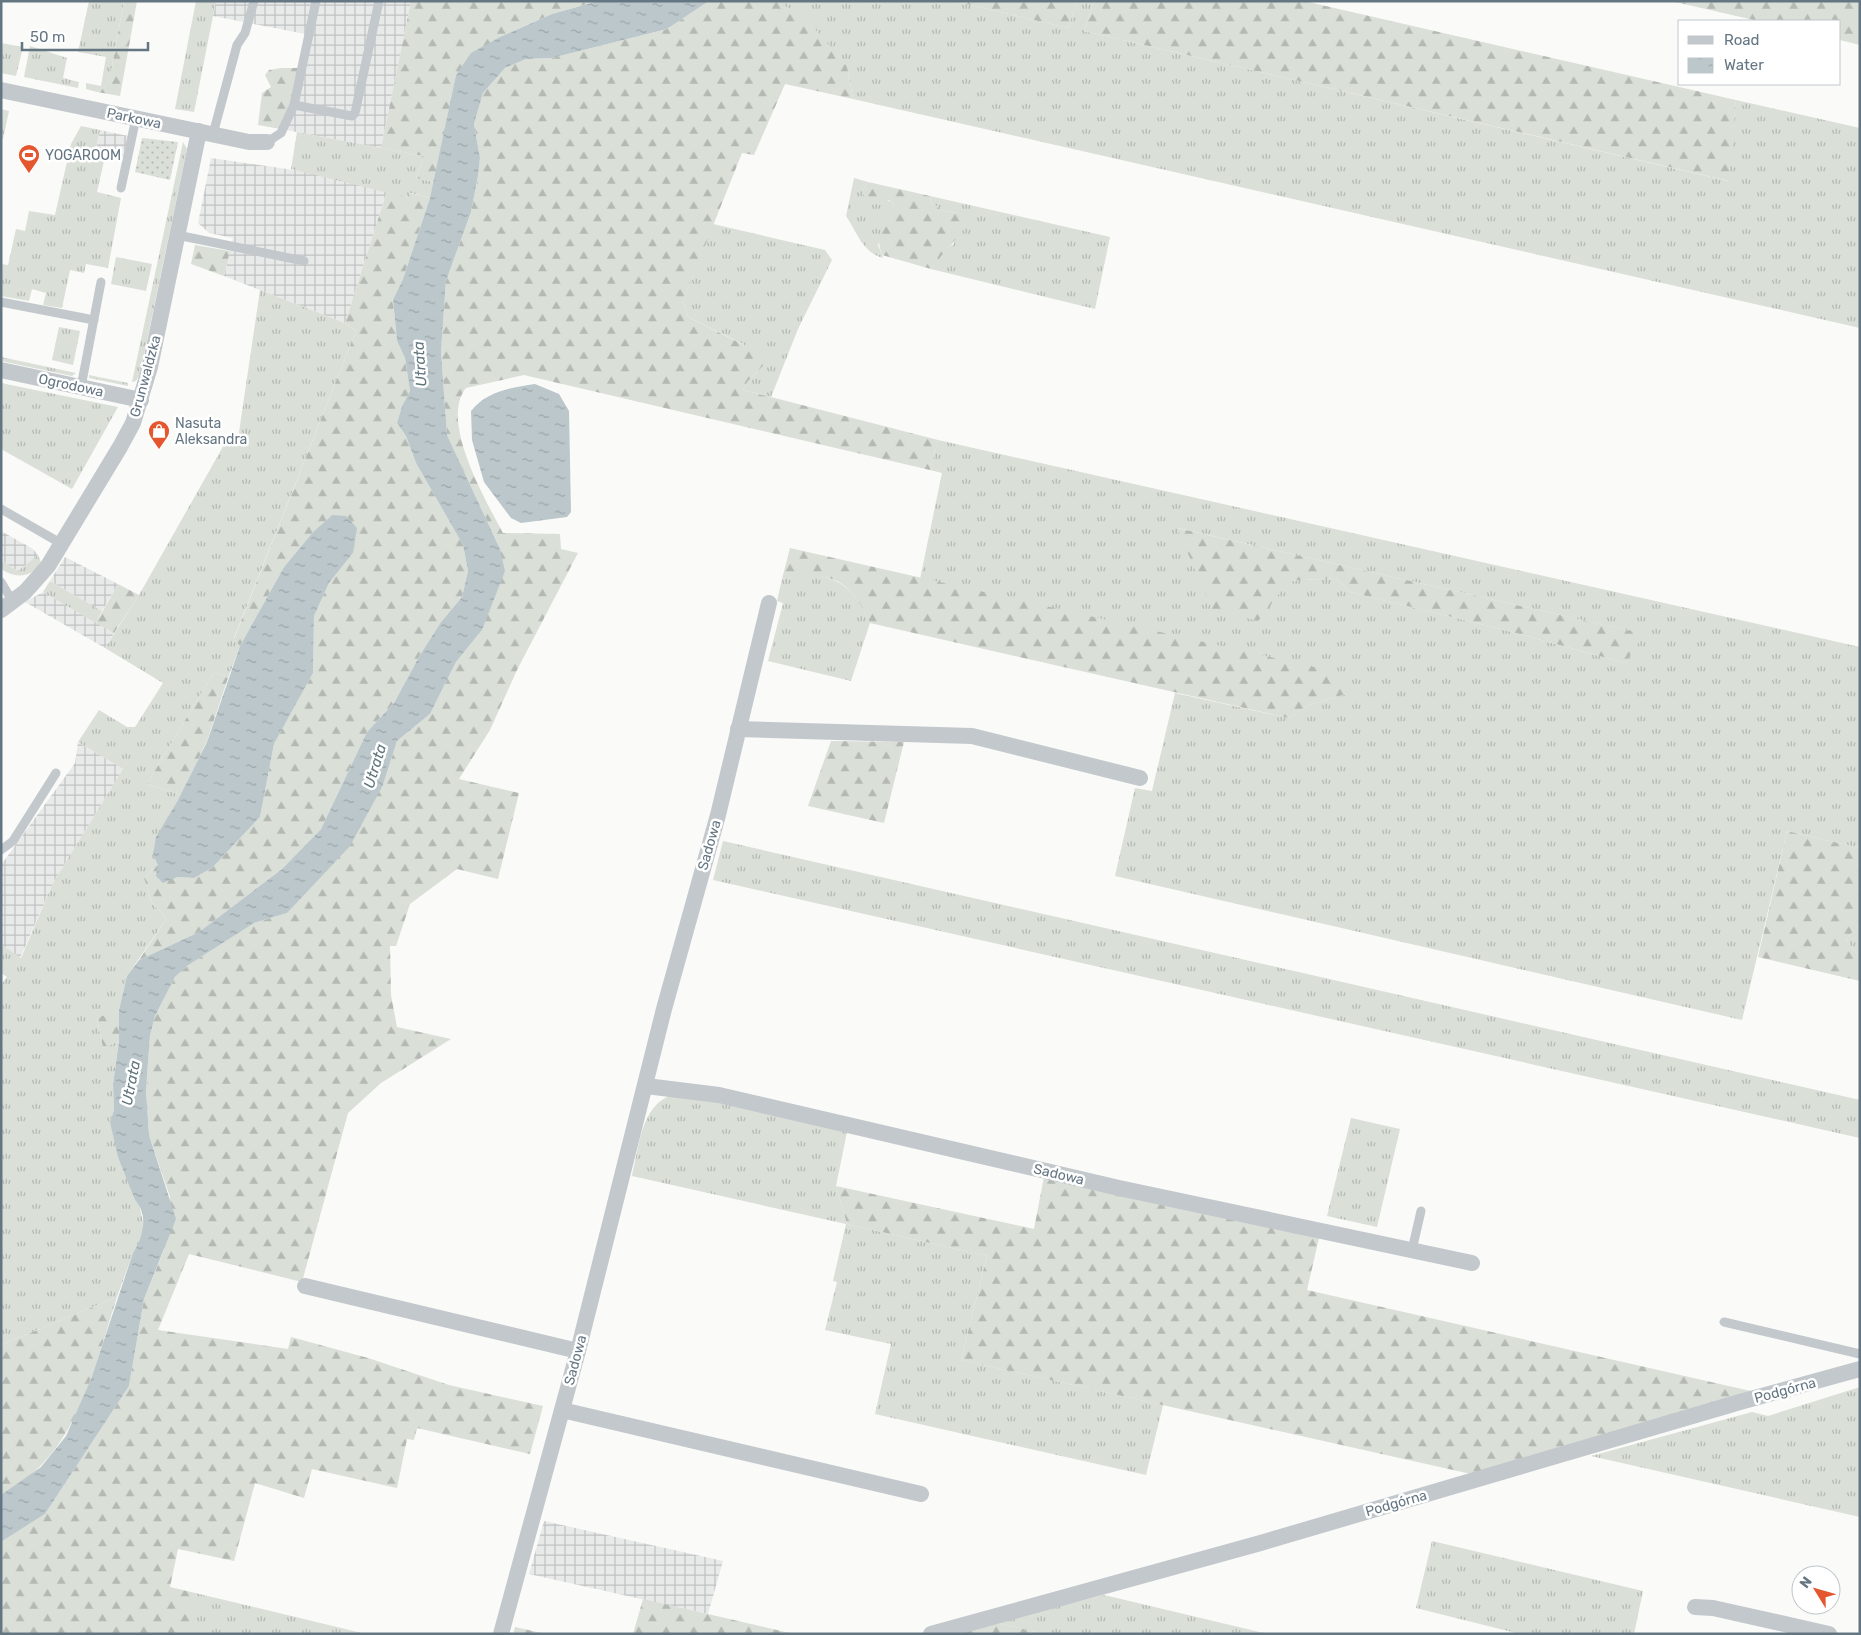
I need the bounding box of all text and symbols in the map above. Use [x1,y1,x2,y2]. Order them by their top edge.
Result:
scale bar [22,20,149,52]
legend [1678,20,1841,85]
text: 50 m [30,28,65,46]
text: Road [1724,31,1760,49]
text: Water [1724,56,1764,74]
street label: Parkowa [105,104,163,133]
sports icon: YOGAROOM [17,143,41,174]
place label: YOGAROOM [45,147,121,164]
street label: Grunwaldzka [126,333,165,419]
water label: Utrata [409,341,431,387]
street label: Ogrodowa [37,370,105,401]
place label: Nasuta Aleksandra [175,415,247,448]
shop icon: Nasuta Aleksandra [147,419,171,450]
water label: Utrata [360,741,390,790]
street label: Sadowa [694,818,725,872]
water label: Utrata [118,1059,144,1107]
street label: Sadowa [1032,1160,1086,1189]
street label: Sadowa [561,1333,590,1387]
street label: Podgórna [1752,1374,1818,1407]
street label: Podgórna [1363,1487,1429,1520]
north arrow [1791,1565,1841,1615]
text: N [1796,1573,1816,1592]

